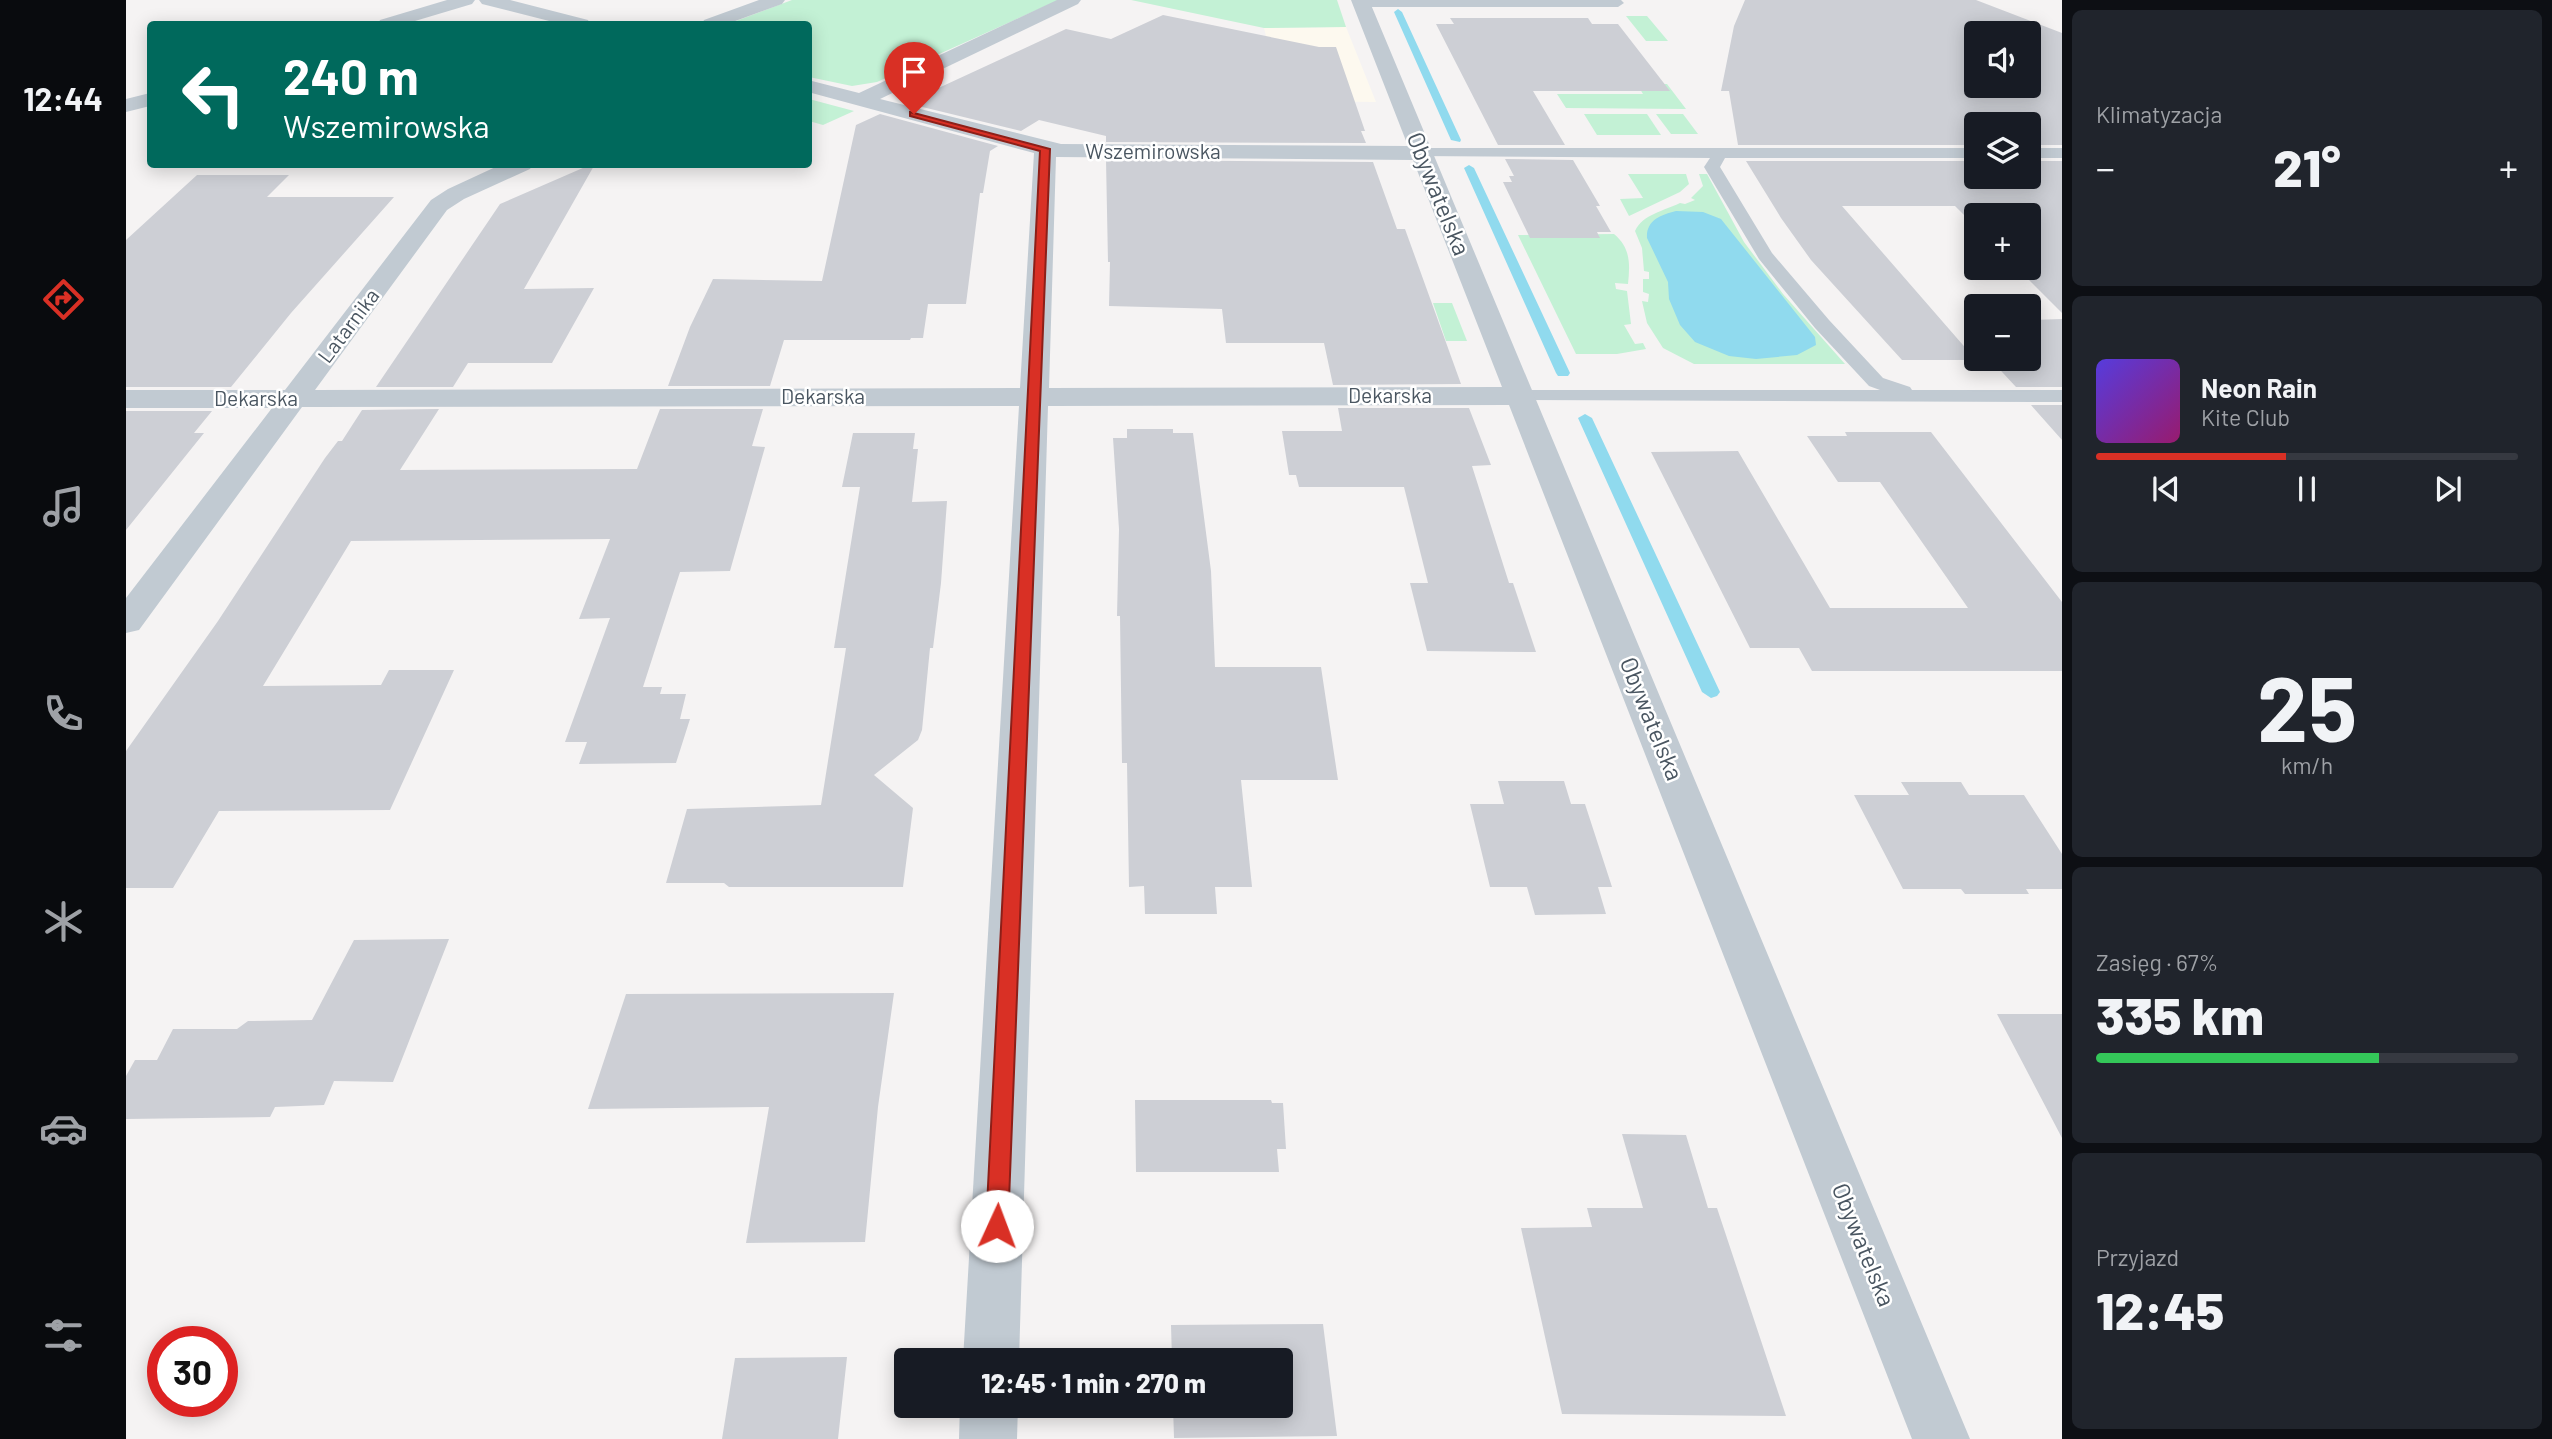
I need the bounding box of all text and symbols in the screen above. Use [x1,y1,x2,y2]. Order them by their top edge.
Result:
map controls [1964,21,2041,371]
button: sound [1964,21,2041,98]
pin [884,42,944,114]
text: 240 m [283,46,419,105]
icon: left [168,49,259,140]
icon: arrive [895,53,933,91]
text: 12:44 [23,79,103,117]
text: Klimatyzacja [2096,100,2222,128]
text: Wszemirowska [283,106,490,144]
button: layers [1964,112,2041,189]
street label: Obywatelska [1402,128,1477,259]
text: 21° [2273,135,2341,197]
street label: Wszemirowska [1085,138,1221,163]
text: − [2096,144,2115,190]
text: + [2499,144,2518,190]
button: + [1964,203,2041,280]
icon: directions [39,275,88,324]
street label: Latarnika [312,283,384,367]
button: − [1964,294,2041,371]
text: Neon Rain [2201,372,2317,403]
street label: Dekarska [1348,382,1432,407]
street label: Dekarska [781,383,865,408]
street label: Dekarska [214,385,298,410]
text: Kite Club [2201,403,2290,431]
icon: previous [2147,470,2185,508]
icon: pause [2288,470,2326,508]
icon: next [2429,470,2467,508]
icon: music [39,482,88,531]
text: 25 [2257,651,2357,760]
street label: Obywatelska [1615,653,1690,784]
icon: phone [39,689,88,738]
text: km/h [2281,751,2333,779]
icon: climate [39,897,88,946]
text: Zasięg · 67% [2096,948,2218,976]
text: 335 km [2096,983,2264,1045]
icon: car [39,1104,88,1153]
street label: Obywatelska [1827,1179,1902,1310]
position arrow [960,1189,1034,1263]
text: Przyjazd [2096,1243,2179,1271]
text: 12:45 [2096,1278,2224,1340]
icon: filters [39,1311,88,1360]
speed limit sign: 30 [147,1326,238,1417]
text: 12:45 · 1 min · 270 m [981,1367,1206,1398]

